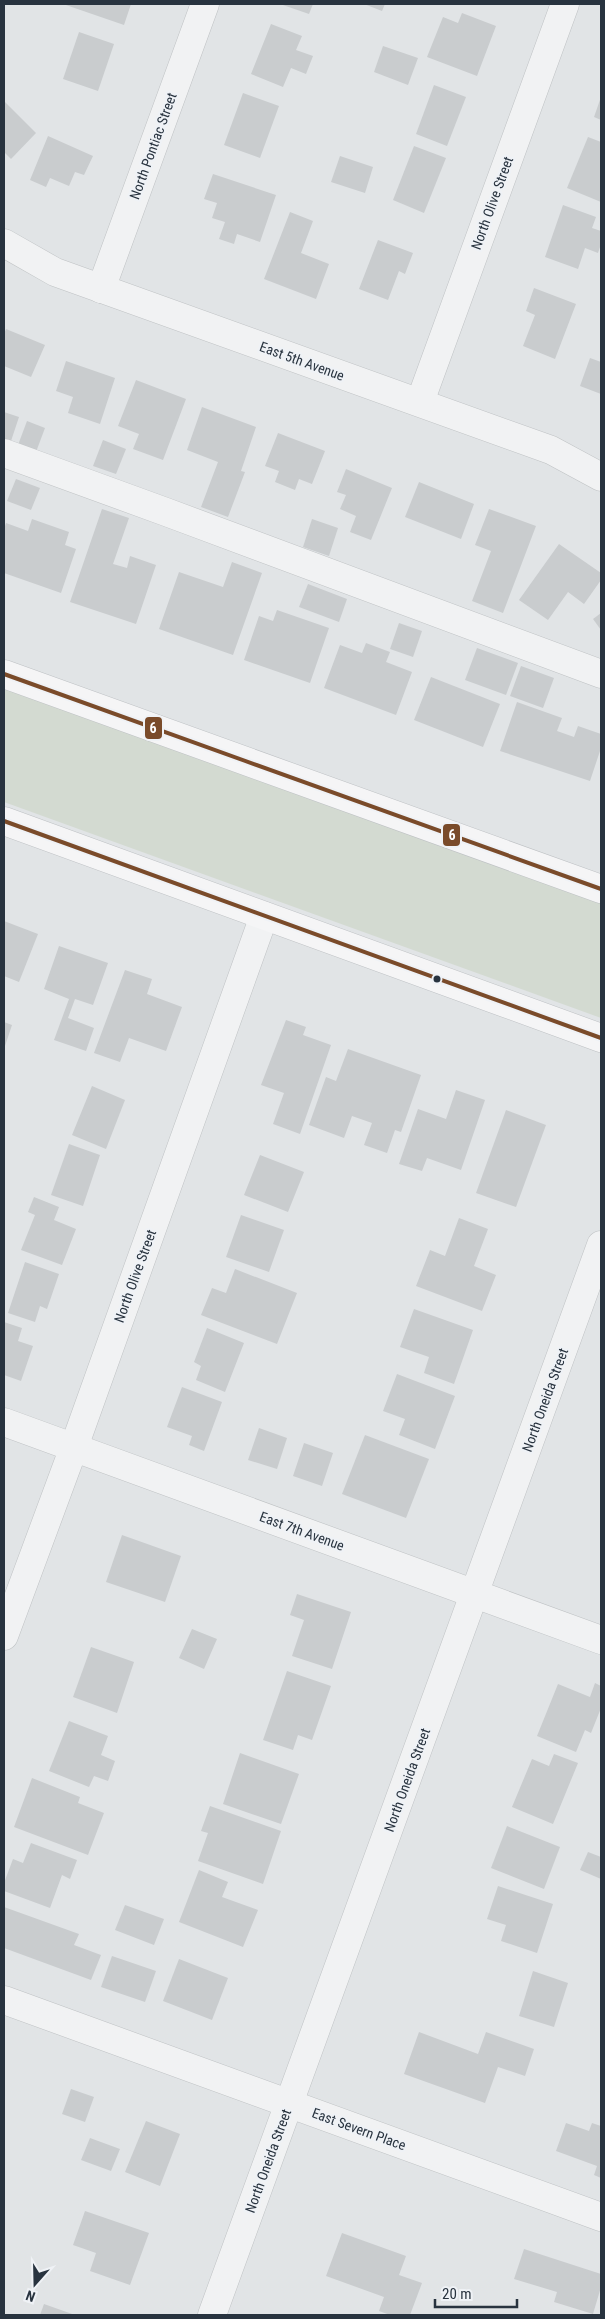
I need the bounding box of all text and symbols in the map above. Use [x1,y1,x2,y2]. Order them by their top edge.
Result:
street label: North Pontiac Street [126,90,180,202]
street label: North Olive Street [468,154,516,252]
street label: East 5th Avenue [258,338,347,384]
line badge: 6 [144,716,163,740]
text: 6 [149,720,157,736]
line badge: 6 [442,823,461,847]
text: 6 [448,827,456,843]
unlabelled marker [432,974,442,984]
street label: North Olive Street [111,1227,159,1325]
street label: North Oneida Street [519,1346,571,1454]
street label: East 7th Avenue [258,1508,347,1554]
street label: North Oneida Street [381,1726,433,1834]
street label: East Severn Place [310,2105,408,2154]
street label: North Oneida Street [242,2107,294,2215]
north arrow [10,2259,60,2309]
scale bar [435,2276,518,2308]
text: 20 m [442,2285,472,2303]
text: N [24,2287,37,2305]

